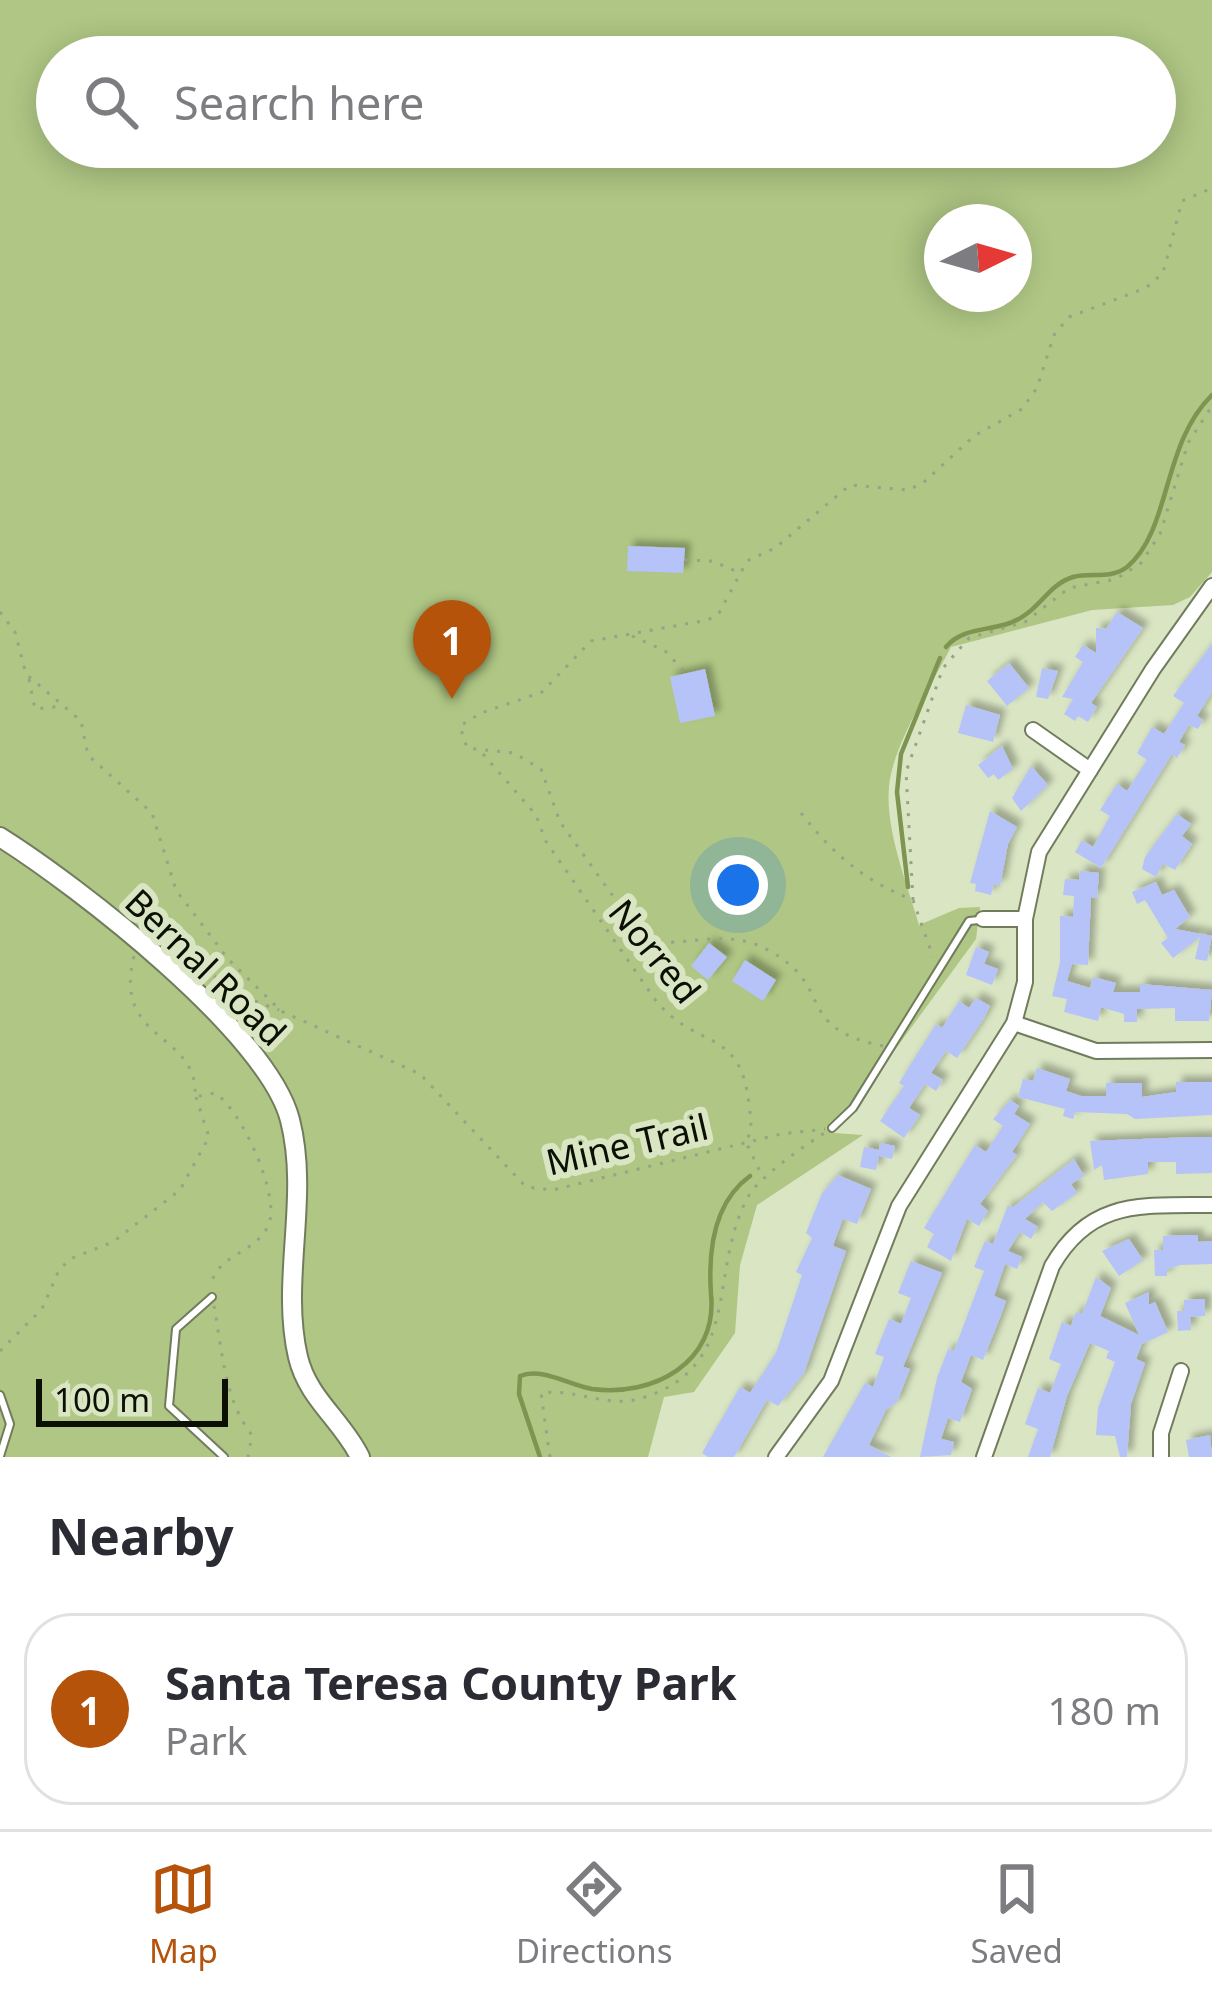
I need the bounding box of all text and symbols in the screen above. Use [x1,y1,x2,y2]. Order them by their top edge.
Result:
search box [36,36,1176,168]
icon: search [78,69,144,135]
text: Search here [174,72,424,133]
north arrow [924,204,1032,312]
pin: 1 [413,600,491,699]
your location [708,855,768,915]
street label: Bernal Road [115,878,297,1056]
street label: Norred [598,889,712,1013]
street label: Mine Trail [541,1102,713,1186]
scale bar [36,1373,228,1426]
text: 100 m [54,1377,150,1422]
text: Nearby [48,1500,234,1570]
text: Santa Teresa County Park [165,1652,737,1713]
text: 1 [79,1683,101,1736]
text: 180 m [1047,1683,1161,1736]
text: Park [165,1713,247,1766]
tab: Map [149,1856,218,1973]
tab: Directions [516,1856,673,1973]
tab: Saved [971,1856,1063,1973]

